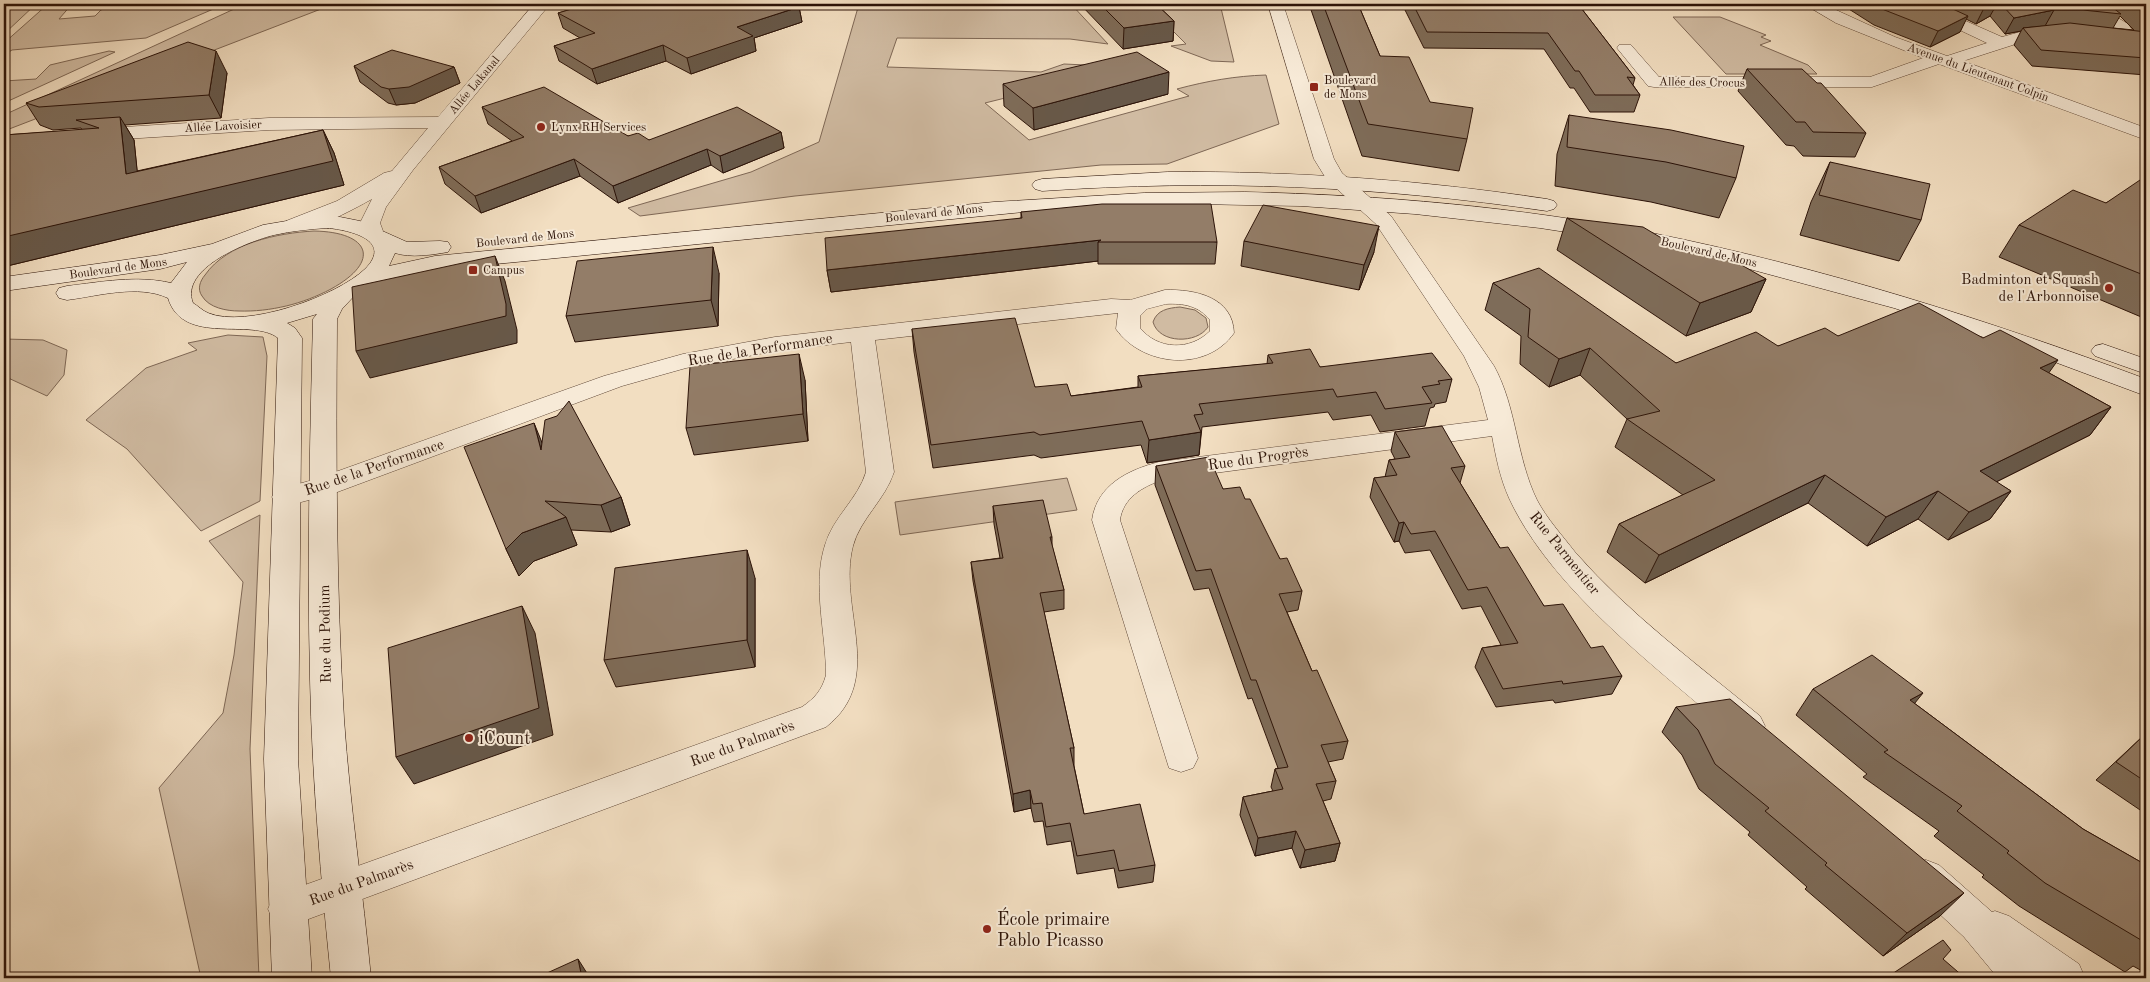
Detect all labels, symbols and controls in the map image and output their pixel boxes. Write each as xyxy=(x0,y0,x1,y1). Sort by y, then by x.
street label: Avenue du Lieutenant Colpin xyxy=(1905,42,2051,104)
street label: Allée Lakanal xyxy=(447,54,502,117)
place label: Boulevard de Mons xyxy=(1324,75,1377,101)
street label: Allée des Crocus xyxy=(1659,76,1745,90)
marker: Boulevard de Mons xyxy=(1308,81,1320,93)
street label: Allée Lavoisier xyxy=(184,119,262,135)
marker: Lynx RH Services xyxy=(535,121,547,133)
place label: Lynx RH Services xyxy=(551,122,646,134)
street label: Boulevard de Mons xyxy=(884,203,984,225)
street label: Boulevard de Mons xyxy=(475,228,575,250)
street label: Boulevard de Mons xyxy=(1659,236,1758,270)
street label: Boulevard de Mons xyxy=(68,256,168,282)
marker: Campus xyxy=(467,264,479,276)
place label: Campus xyxy=(483,265,524,277)
place label: Badminton et Squash de l'Arbonnoise xyxy=(1961,273,2099,305)
marker: Badminton et Squash de l'Arbonnoise xyxy=(2103,282,2115,294)
street label: Rue de la Performance xyxy=(687,332,834,369)
street label: Rue de la Performance xyxy=(303,437,446,499)
street label: Rue du Progrès xyxy=(1207,445,1309,474)
street label: Rue Parmentier xyxy=(1526,510,1602,598)
street label: Rue du Podium xyxy=(318,584,335,683)
street label: Rue du Palmarès xyxy=(688,719,797,770)
place label: iCount xyxy=(479,730,530,748)
marker: iCount xyxy=(463,732,475,744)
street label: Rue du Palmarès xyxy=(307,858,416,909)
place label: École primaire Pablo Picasso xyxy=(997,907,1110,950)
marker: École primaire Pablo Picasso xyxy=(981,923,993,935)

